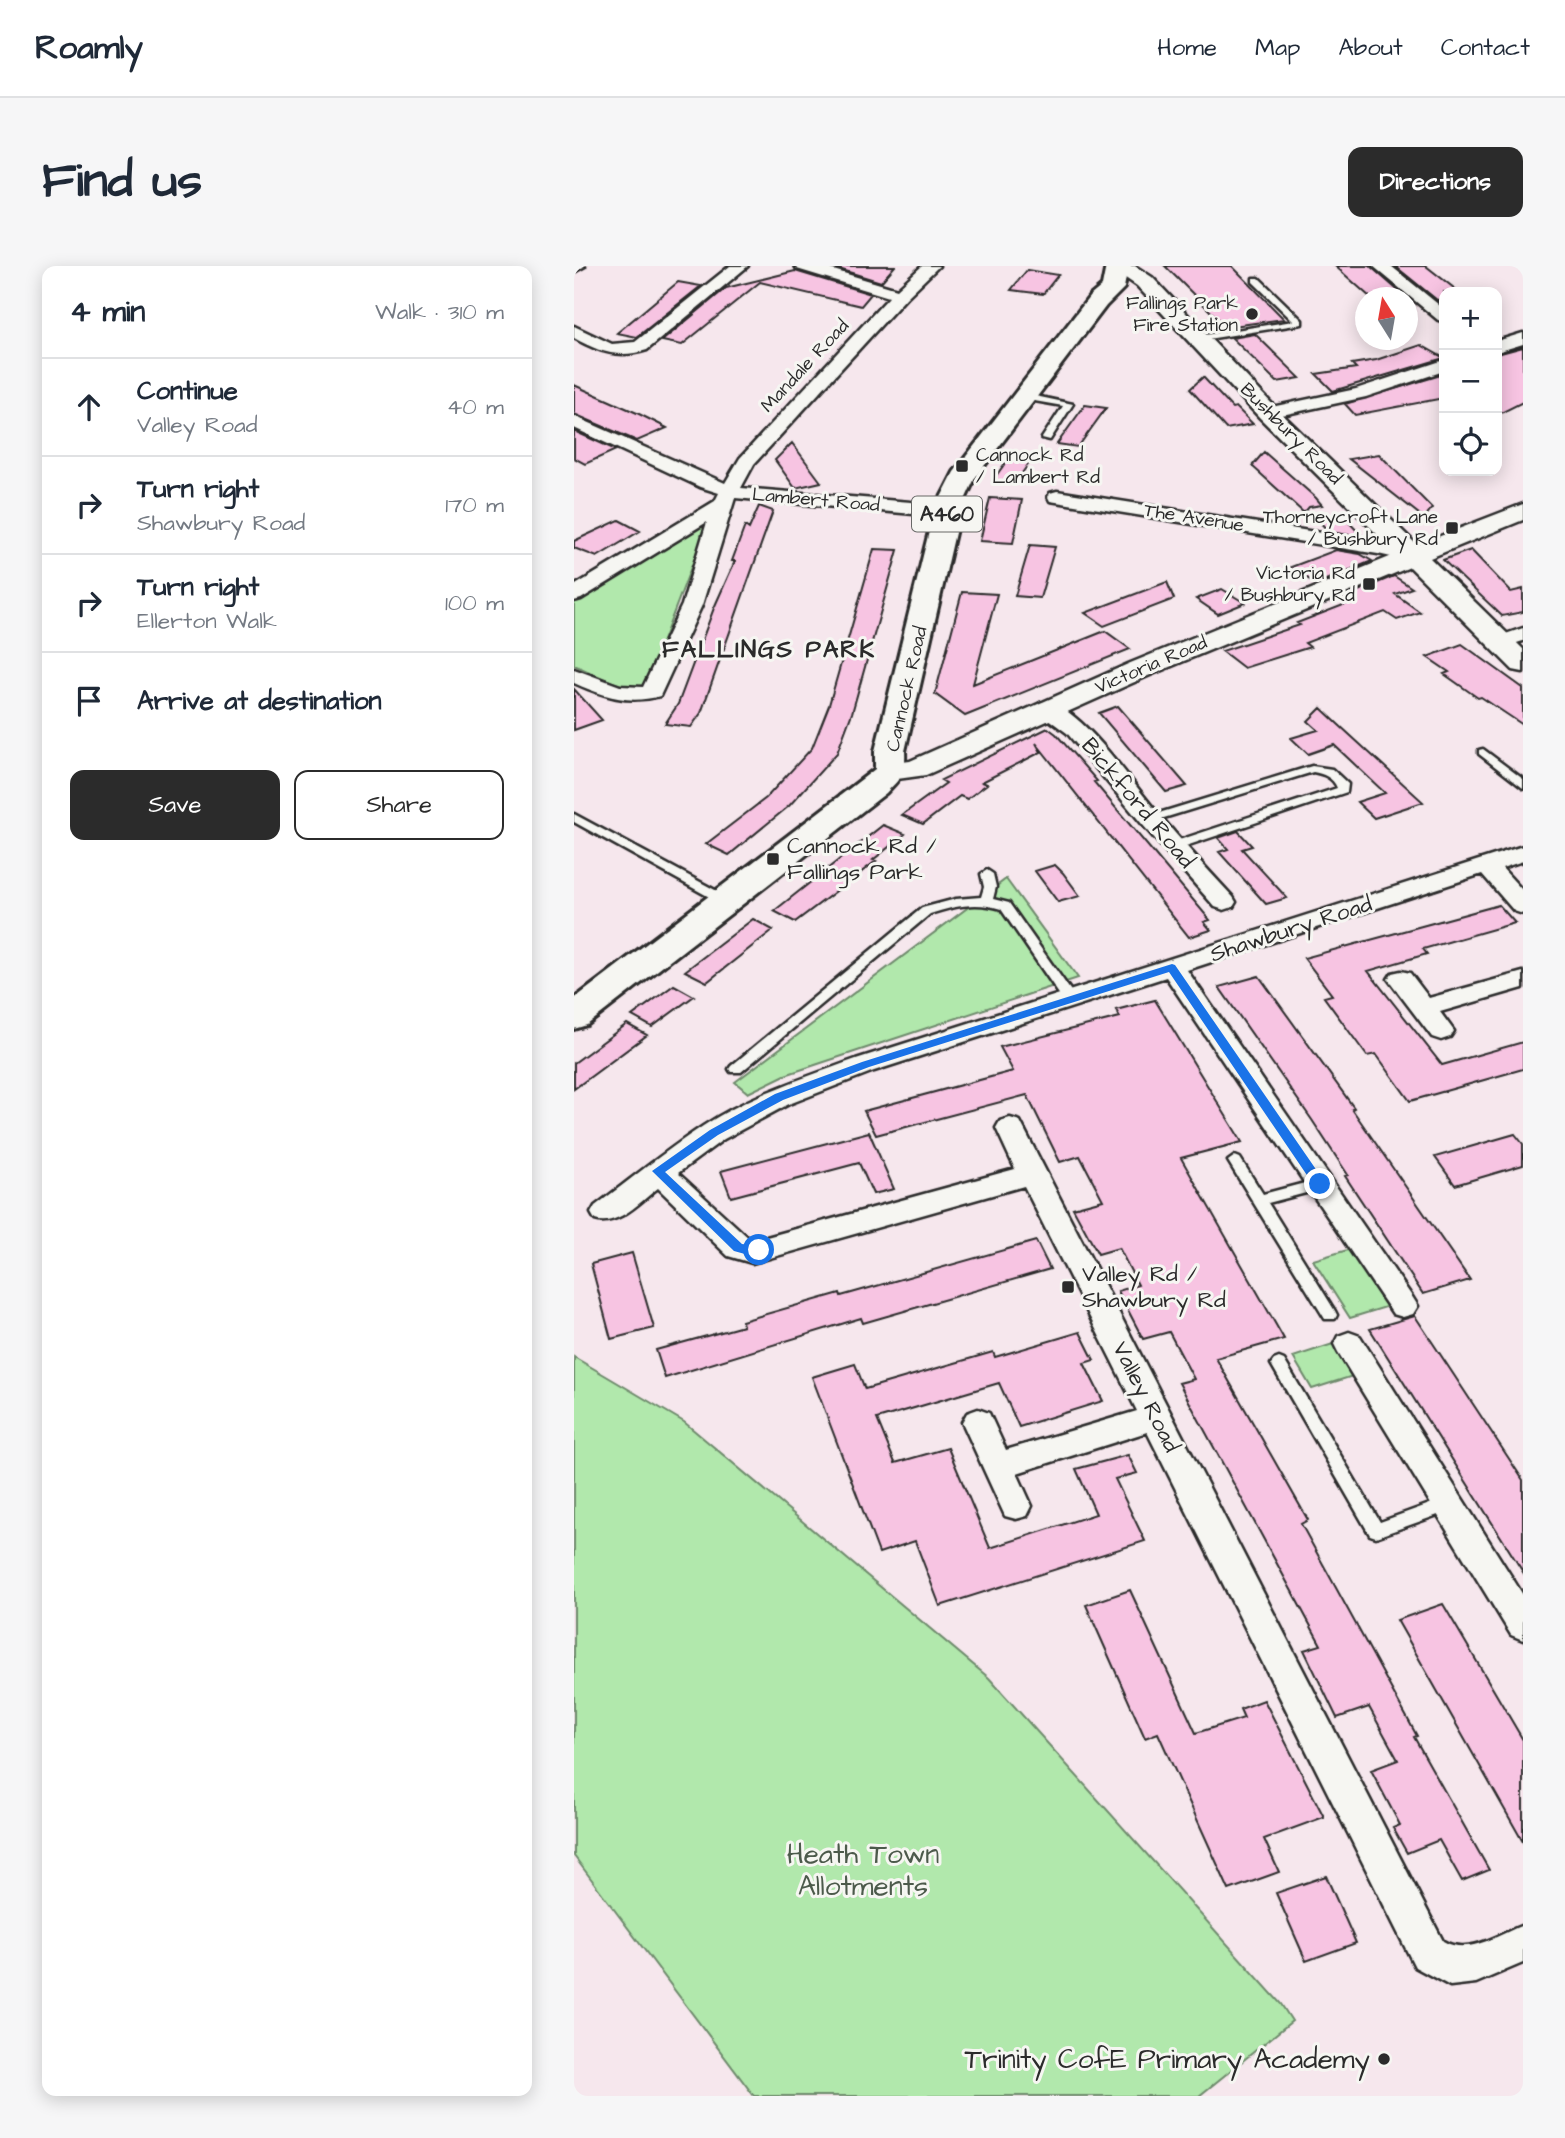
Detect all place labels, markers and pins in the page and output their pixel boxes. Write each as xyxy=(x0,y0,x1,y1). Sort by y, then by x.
place label: Fallings Park Fire Station xyxy=(1126,290,1238,339)
marker: Fallings Park Fire Station xyxy=(1244,306,1260,322)
place label: Cannock Rd / Lambert Rd xyxy=(976,442,1100,491)
marker: Cannock Rd / Lambert Rd xyxy=(954,458,970,474)
place label: Thorneycroft Lane / Bushbury Rd xyxy=(1263,504,1438,554)
marker: Thorneycroft Lane / Bushbury Rd xyxy=(1444,520,1460,536)
place label: Victoria Rd / Bushbury Rd xyxy=(1225,560,1355,610)
marker: Victoria Rd / Bushbury Rd xyxy=(1361,576,1377,592)
place label: Cannock Rd / Fallings Park xyxy=(787,830,937,889)
marker: Cannock Rd / Fallings Park xyxy=(765,851,781,867)
place label: Valley Rd / Shawbury Rd xyxy=(1082,1258,1226,1317)
marker: Valley Rd / Shawbury Rd xyxy=(1060,1279,1076,1295)
place label: Trinity CofE Primary Academy xyxy=(965,2040,1370,2081)
marker: Trinity CofE Primary Academy xyxy=(1376,2051,1392,2067)

